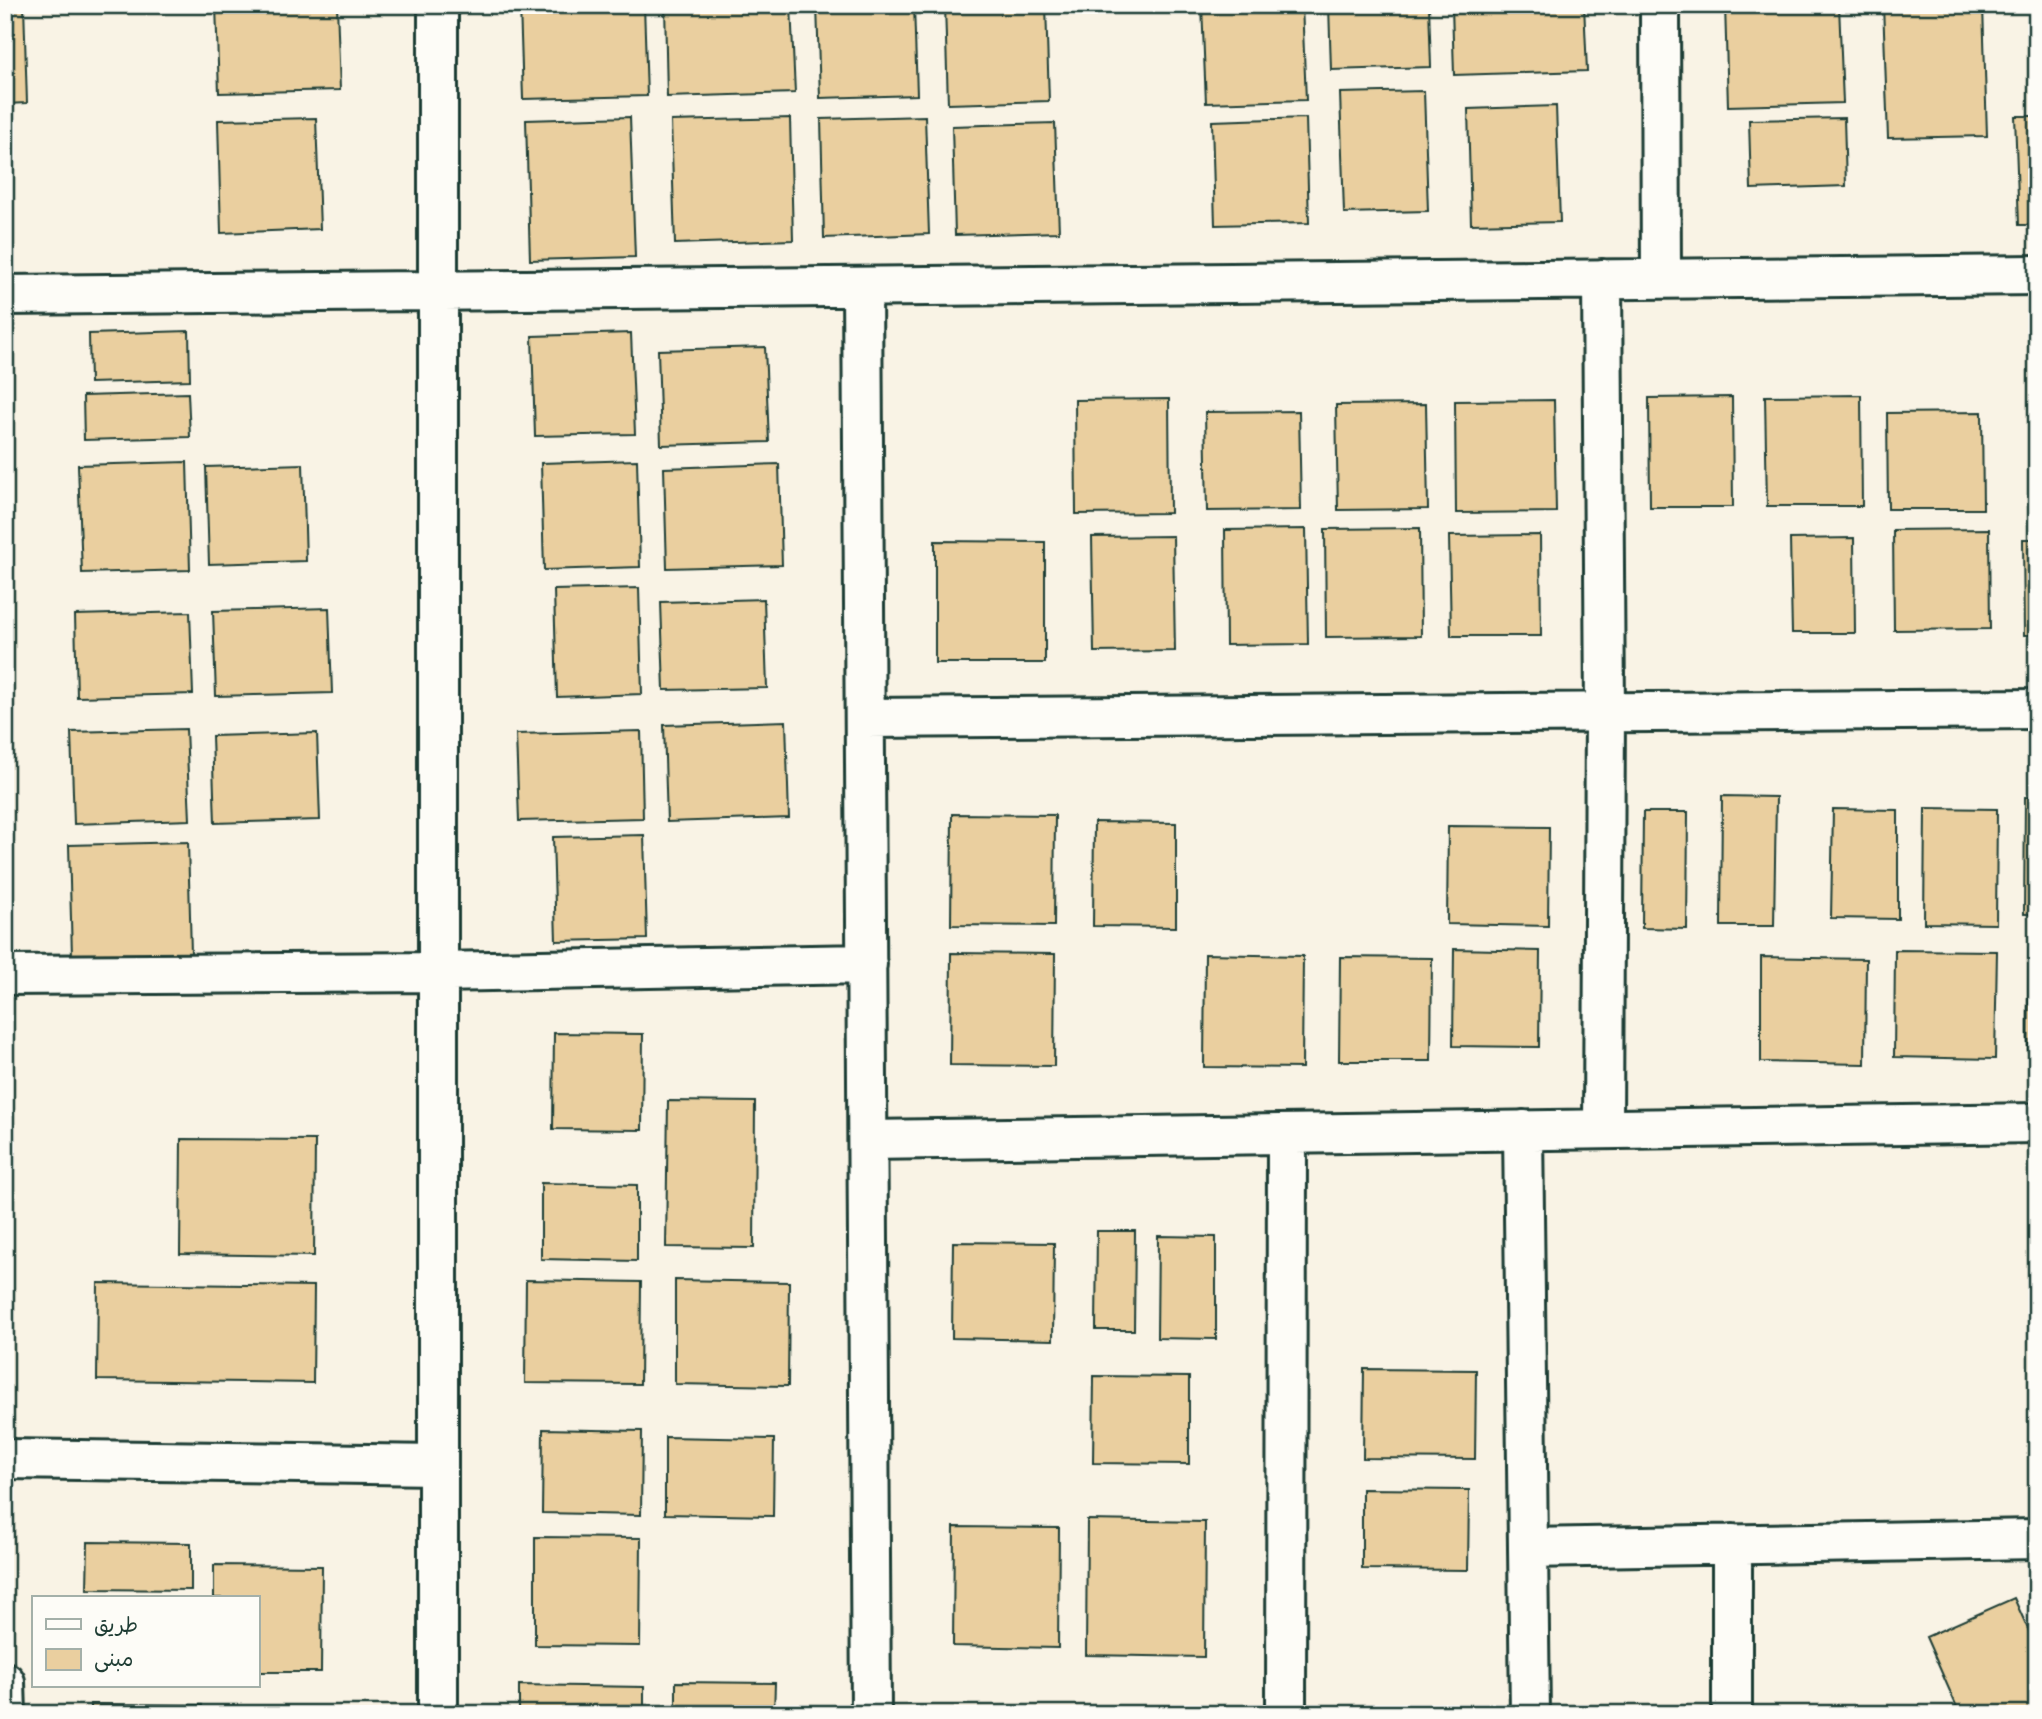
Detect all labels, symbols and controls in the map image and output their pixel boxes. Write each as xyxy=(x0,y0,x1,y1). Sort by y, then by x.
legend xyxy=(32,1596,259,1688)
text: طريق xyxy=(94,1611,138,1640)
text: مبنى xyxy=(94,1645,133,1674)

